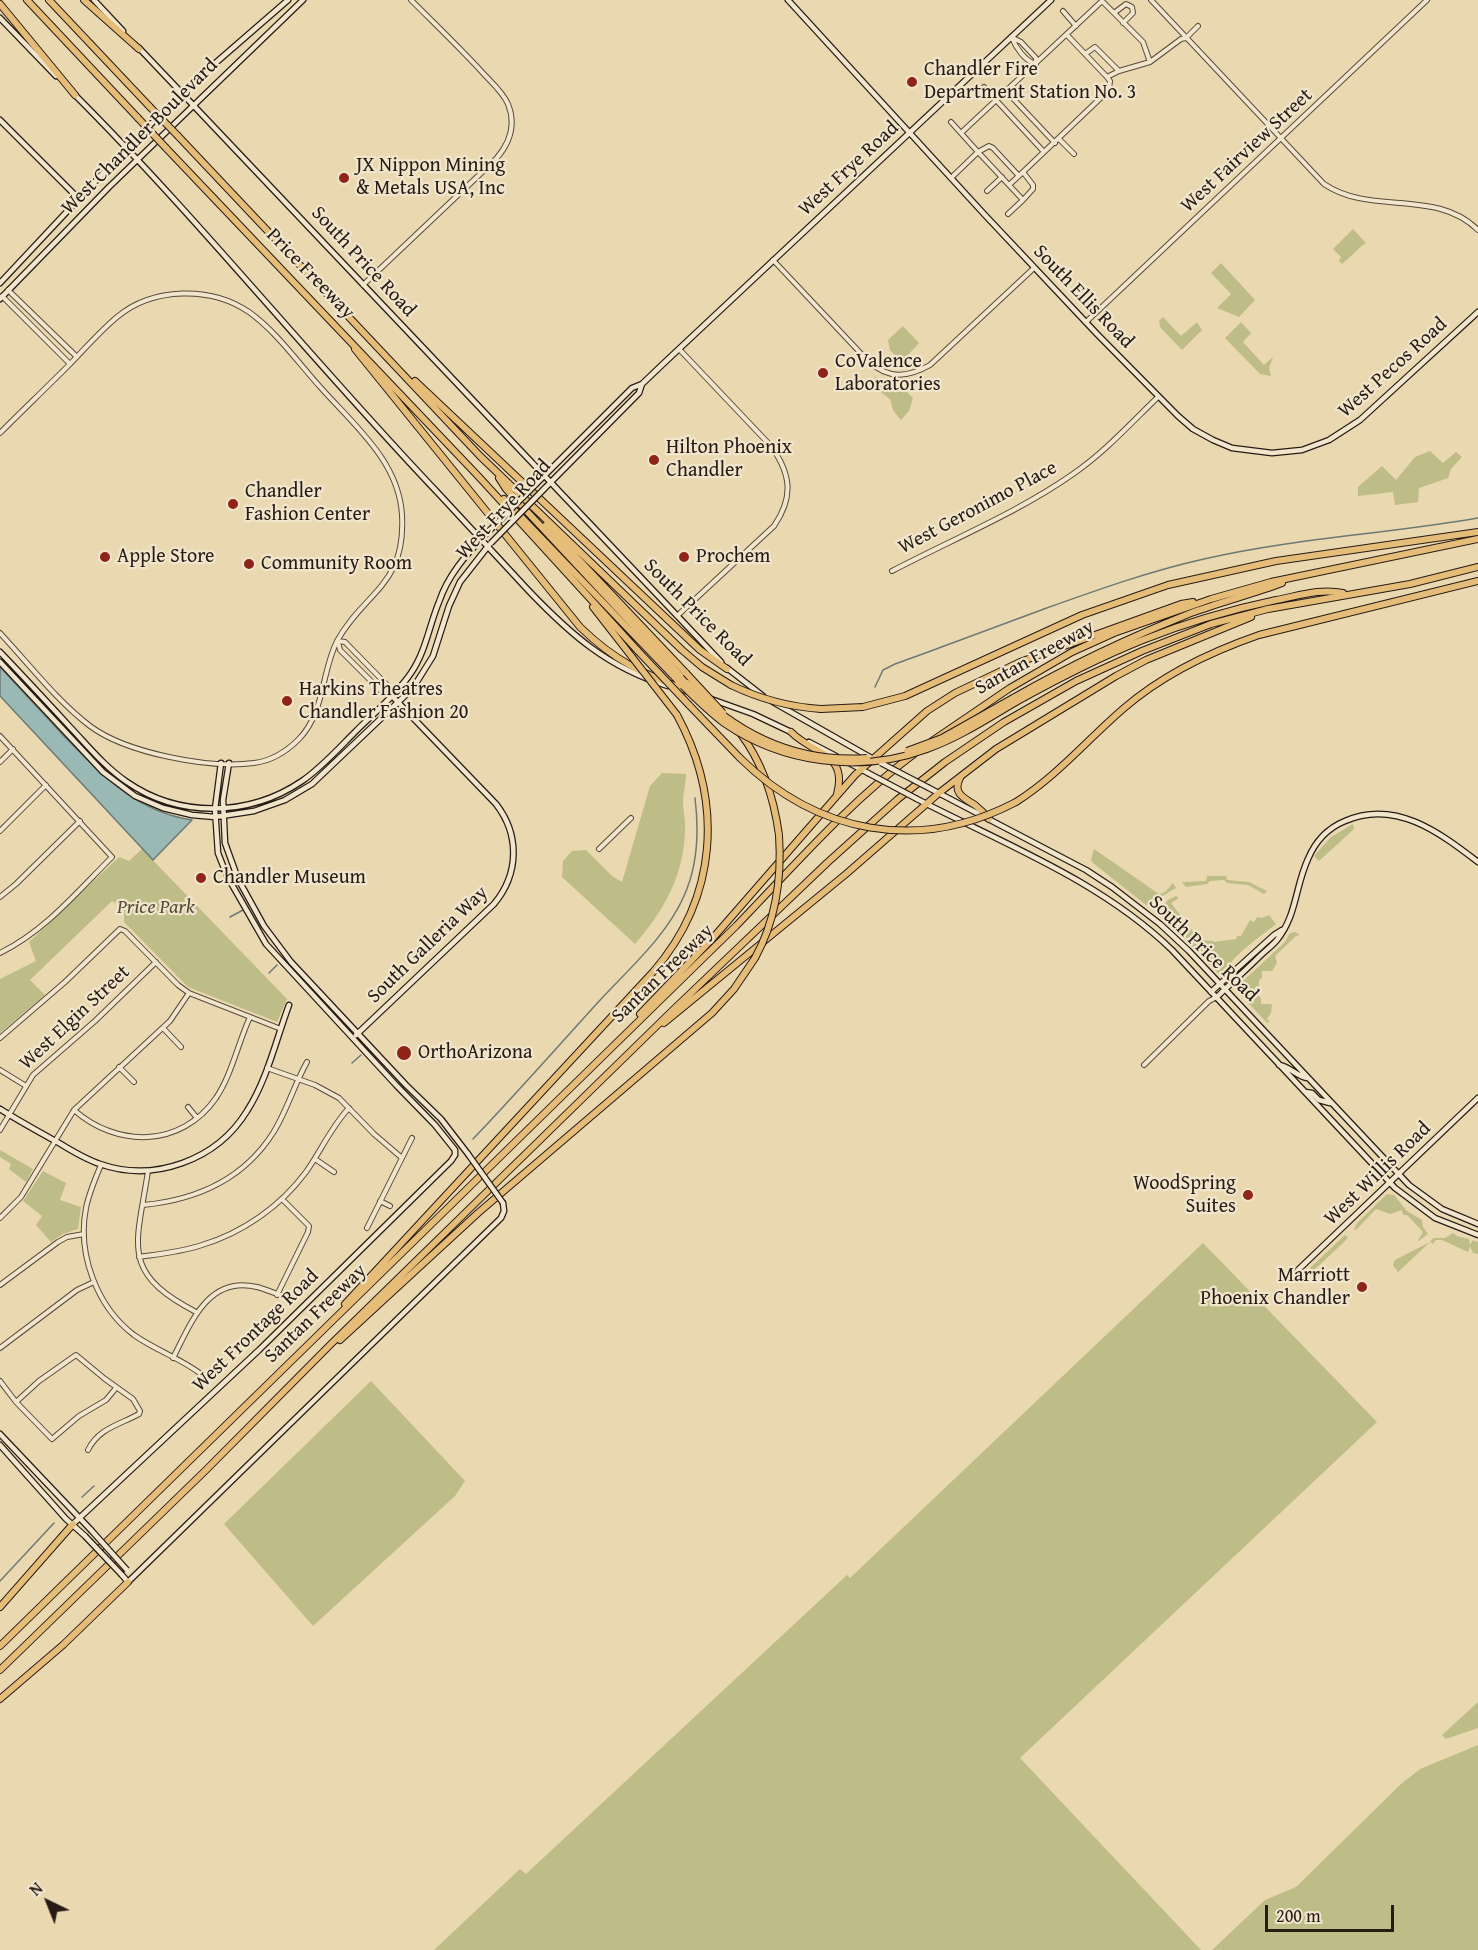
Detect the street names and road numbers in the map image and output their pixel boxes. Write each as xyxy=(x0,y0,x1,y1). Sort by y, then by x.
street label: West Chandler Boulevard xyxy=(57,54,223,220)
street label: West Fairview Street xyxy=(1176,84,1318,218)
street label: West Frye Road xyxy=(794,117,904,221)
street label: South Price Road xyxy=(306,202,420,322)
street label: Price Freeway xyxy=(261,224,359,324)
street label: South Ellis Road xyxy=(1028,240,1138,354)
street label: West Pecos Road xyxy=(1334,313,1452,423)
street label: West Frye Road xyxy=(452,455,556,565)
street label: West Geronimo Place xyxy=(895,456,1061,560)
street label: South Price Road xyxy=(638,554,756,672)
street label: Santan Freeway xyxy=(971,615,1099,701)
street label: South Galleria Way xyxy=(363,881,493,1009)
street label: South Price Road xyxy=(1143,891,1263,1007)
street label: Santan Freeway xyxy=(607,919,719,1029)
street label: West Elgin Street xyxy=(15,961,135,1075)
street label: West Willis Road xyxy=(1320,1117,1436,1231)
street label: Santan Freeway xyxy=(260,1259,372,1369)
street label: West Frontage Road xyxy=(188,1265,324,1397)

